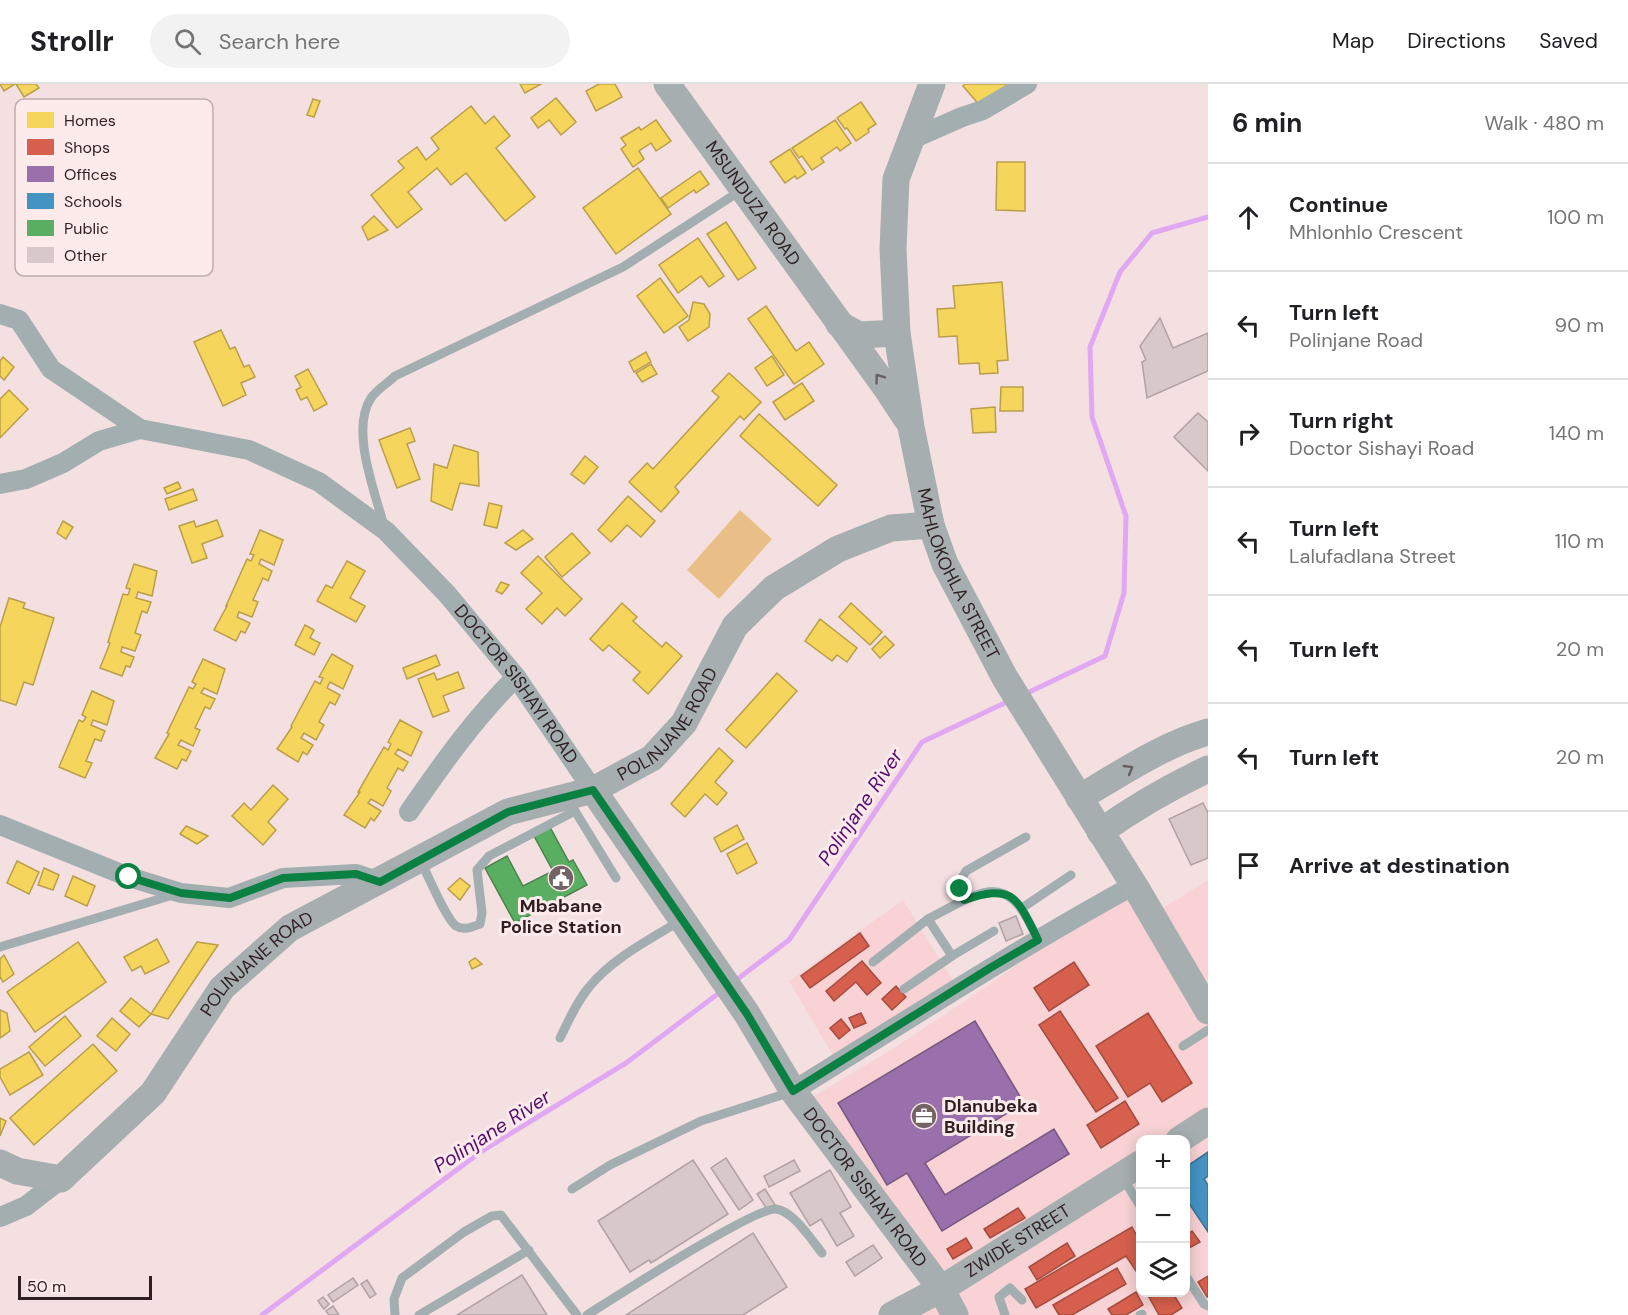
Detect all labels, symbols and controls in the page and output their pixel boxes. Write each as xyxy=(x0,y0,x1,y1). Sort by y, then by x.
search box xyxy=(150,14,570,68)
text: Strollr xyxy=(30,23,114,60)
icon: search xyxy=(171,25,204,58)
text: Search here xyxy=(219,27,340,56)
text: Map xyxy=(1332,27,1374,55)
text: Directions xyxy=(1407,27,1506,55)
text: Saved xyxy=(1539,27,1598,55)
legend xyxy=(15,99,213,276)
text: 6 min xyxy=(1232,106,1302,140)
text: Homes xyxy=(64,110,116,131)
text: Walk · 480 m xyxy=(1484,110,1604,136)
street label: MSUNDUZA ROAD xyxy=(700,136,806,271)
text: Shops xyxy=(64,137,110,158)
text: Offices xyxy=(64,164,117,185)
text: Continue xyxy=(1289,190,1388,219)
text: Schools xyxy=(64,191,122,212)
icon: ahead xyxy=(1232,201,1265,234)
text: 100 m xyxy=(1547,204,1604,230)
text: Public xyxy=(64,218,109,239)
text: Mhlonhlo Crescent xyxy=(1289,219,1463,245)
text: Other xyxy=(64,245,107,266)
text: Turn left xyxy=(1289,298,1379,327)
icon: left xyxy=(1232,309,1265,342)
text: 90 m xyxy=(1555,312,1604,338)
text: Polinjane Road xyxy=(1289,327,1423,353)
one-way arrow xyxy=(875,374,886,385)
text: Turn right xyxy=(1289,406,1394,435)
icon: right xyxy=(1232,417,1265,450)
text: 140 m xyxy=(1549,420,1604,446)
text: Doctor Sishayi Road xyxy=(1289,435,1474,461)
street label: MAHLOKOHLA STREET xyxy=(912,486,1005,664)
text: Turn left xyxy=(1289,514,1379,543)
icon: left xyxy=(1232,525,1265,558)
text: 110 m xyxy=(1555,528,1604,554)
text: Lalufadlana Street xyxy=(1289,543,1456,569)
street label: DOCTOR SISHAYI ROAD xyxy=(449,599,584,768)
icon: left xyxy=(1232,633,1265,666)
text: Turn left xyxy=(1289,635,1379,664)
text: 20 m xyxy=(1556,636,1604,662)
street label: POLINJANE ROAD xyxy=(613,663,723,787)
icon: left xyxy=(1232,741,1265,774)
water label: Polinjane River xyxy=(812,743,909,870)
text: Turn left xyxy=(1289,743,1379,772)
text: 20 m xyxy=(1556,744,1604,770)
one-way arrow xyxy=(1123,764,1134,776)
icon: arrive xyxy=(1232,849,1265,882)
text: Arrive at destination xyxy=(1289,851,1510,880)
route start xyxy=(115,863,141,889)
public building icon: Mbabane Police Station xyxy=(546,863,576,893)
route end xyxy=(946,875,972,901)
place label: Mbabane Police Station xyxy=(500,894,622,939)
street label: POLINJANE ROAD xyxy=(195,906,317,1021)
water label: Polinjane River xyxy=(428,1083,556,1179)
place label: Dlanubeka Building xyxy=(944,1094,1038,1139)
office icon: Dlanubeka Building xyxy=(909,1101,939,1131)
street label: DOCTOR SISHAYI ROAD xyxy=(798,1103,933,1272)
map controls xyxy=(1136,1135,1190,1297)
button: + xyxy=(1136,1135,1190,1189)
button: − xyxy=(1136,1189,1190,1243)
street label: ZWIDE STREET xyxy=(960,1199,1075,1283)
button: layers xyxy=(1136,1243,1190,1297)
scale bar xyxy=(18,1273,152,1300)
text: 50 m xyxy=(27,1276,66,1297)

